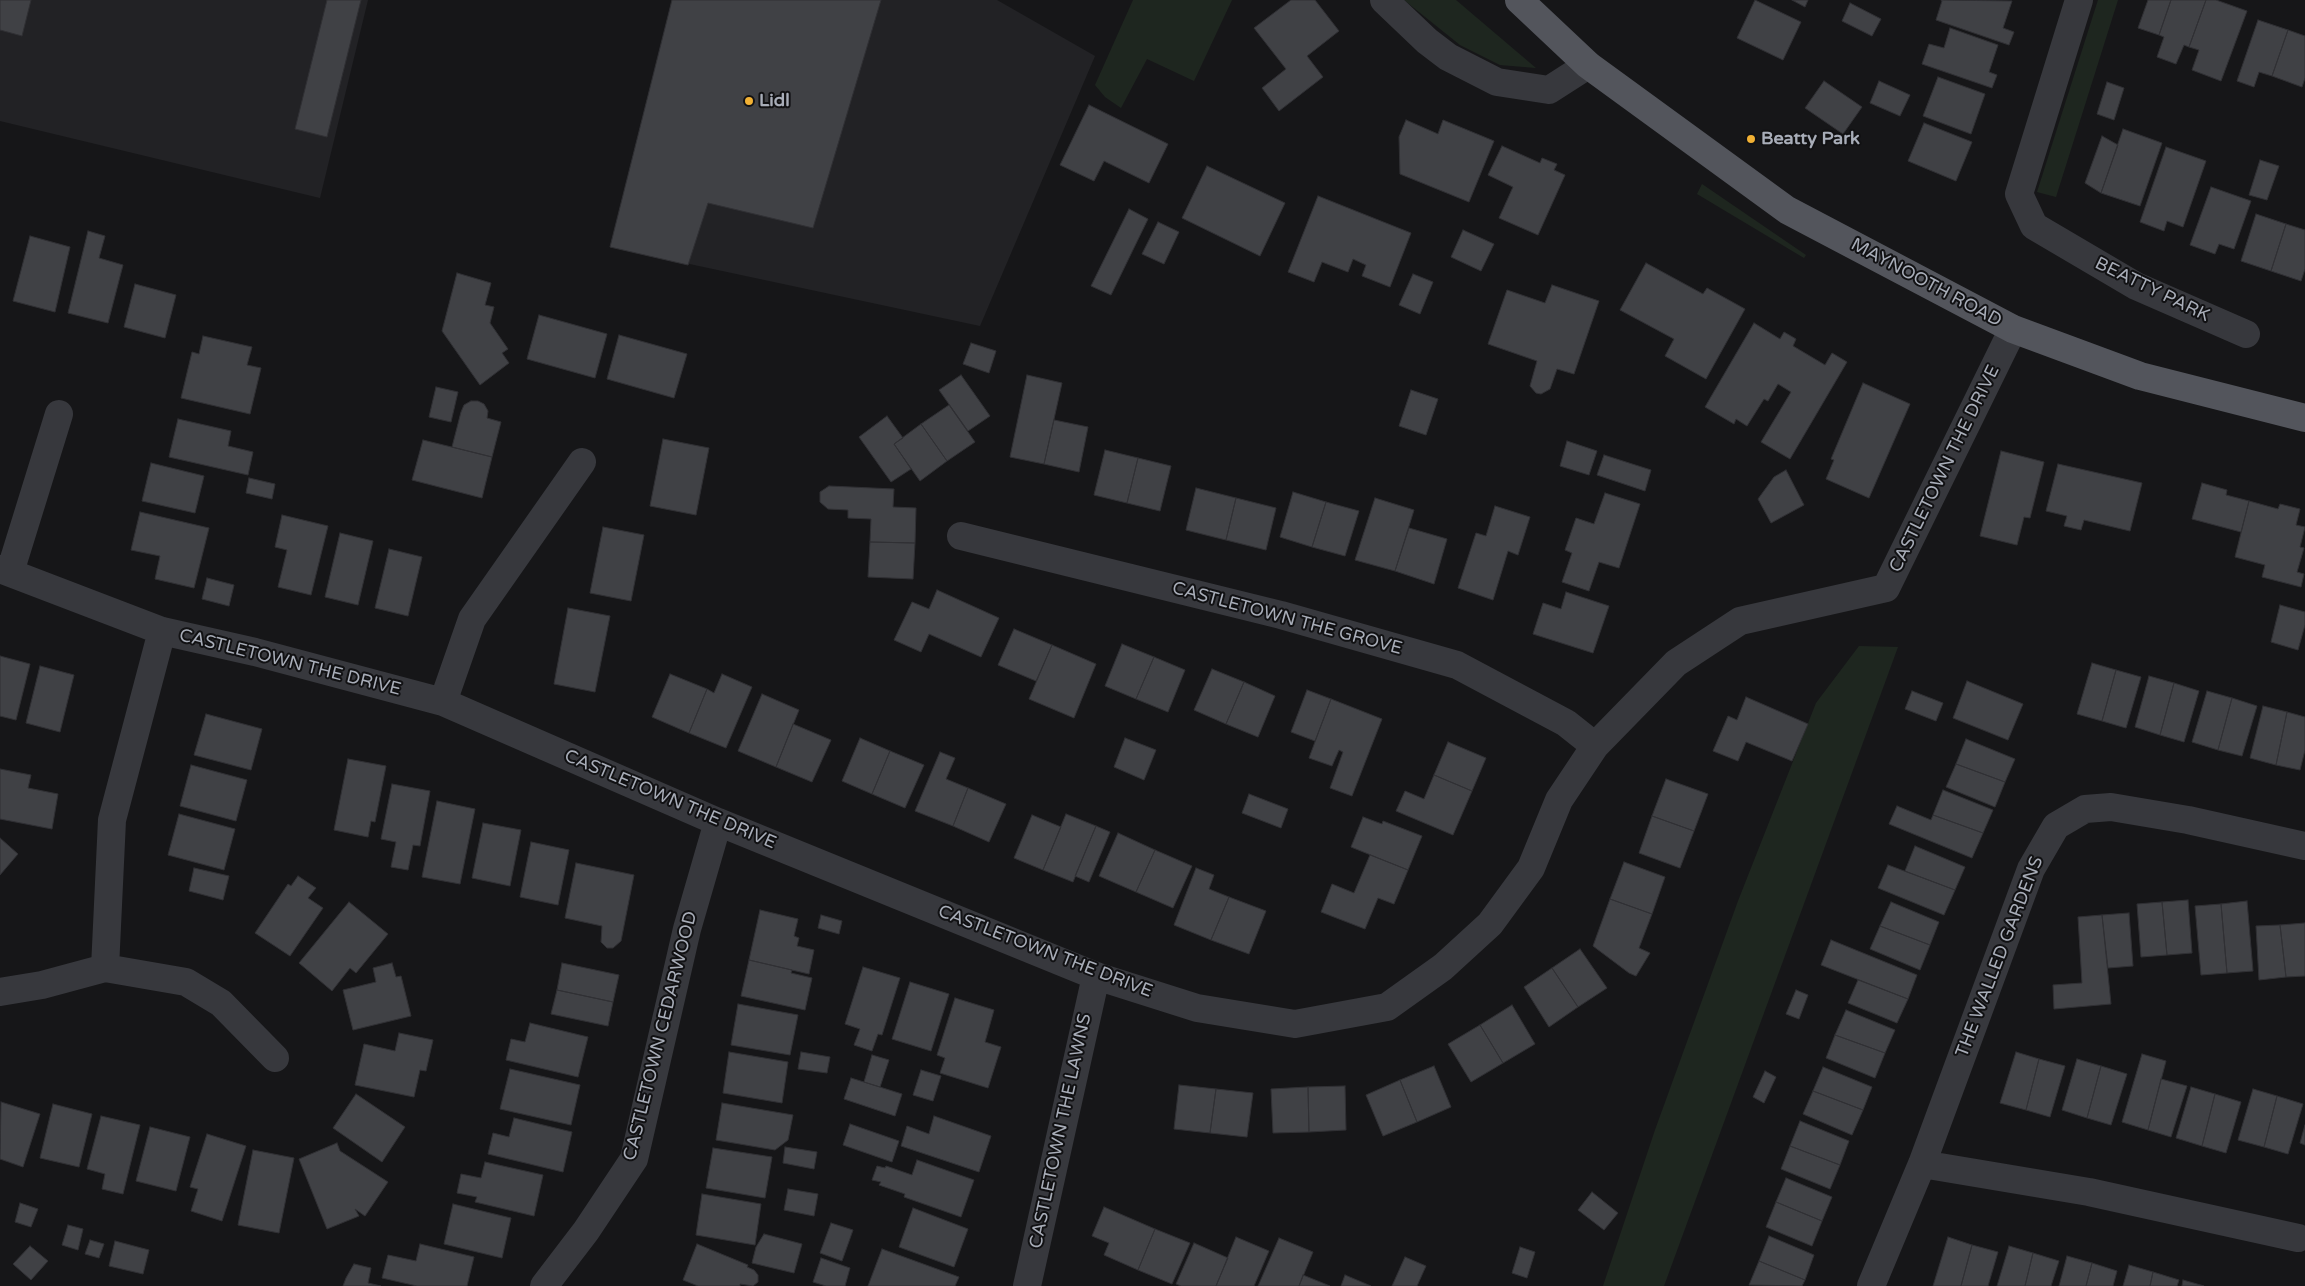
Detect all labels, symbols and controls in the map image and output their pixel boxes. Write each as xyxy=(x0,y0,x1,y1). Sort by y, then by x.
place label: Lidl xyxy=(759,90,790,112)
marker: Lidl xyxy=(743,95,755,107)
place label: Beatty Park xyxy=(1761,128,1860,150)
marker: Beatty Park xyxy=(1745,133,1757,145)
street label: MAYNOOTH ROAD xyxy=(1847,234,2005,332)
street label: BEATTY PARK xyxy=(2091,253,2213,327)
street label: CASTLETOWN THE DRIVE xyxy=(1885,362,2005,576)
street label: CASTLETOWN THE GROVE xyxy=(1170,578,1404,660)
street label: CASTLETOWN THE DRIVE xyxy=(177,625,403,701)
street label: CASTLETOWN THE DRIVE xyxy=(561,746,779,854)
street label: THE WALLED GARDENS xyxy=(1952,854,2048,1060)
street label: CASTLETOWN THE DRIVE xyxy=(935,901,1155,1003)
street label: CASTLETOWN CEDARWOOD xyxy=(620,909,702,1163)
street label: CASTLETOWN THE LAWNS xyxy=(1026,1012,1096,1250)

